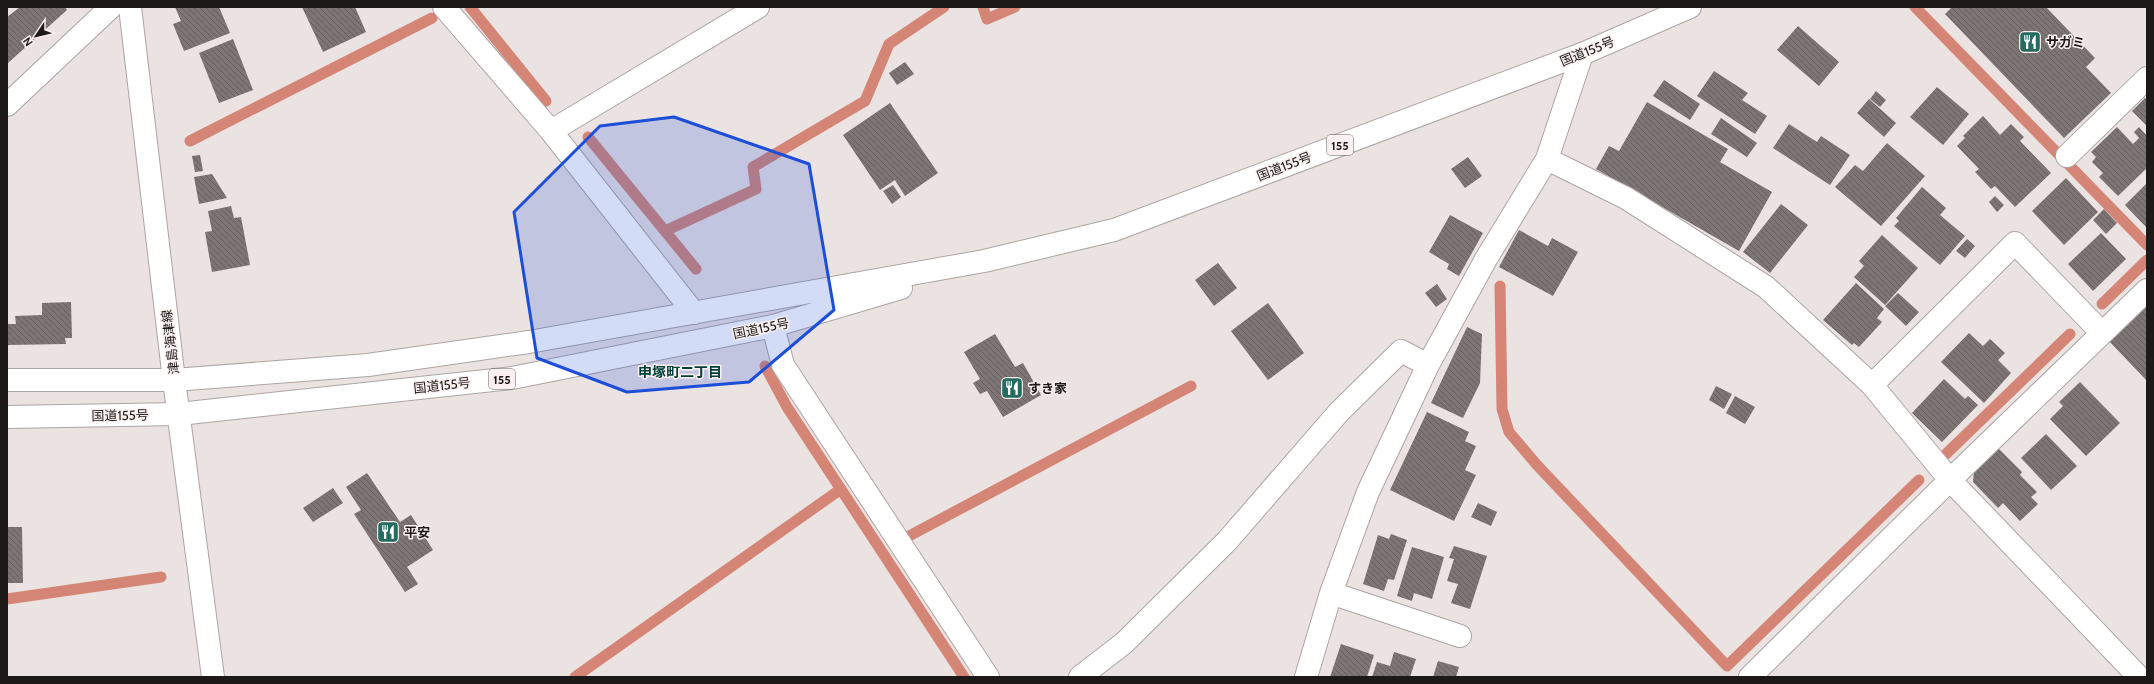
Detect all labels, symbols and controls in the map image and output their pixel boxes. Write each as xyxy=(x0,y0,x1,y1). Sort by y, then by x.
north arrow xyxy=(16,16,56,56)
restaurant icon: サガミ xyxy=(2017,29,2043,55)
street label: 国道155号 xyxy=(1557,33,1617,69)
place label: サガミ xyxy=(2046,34,2085,50)
text: N xyxy=(20,35,36,49)
road number: 155 xyxy=(1327,135,1353,155)
street label: 国道155号 xyxy=(1254,148,1314,184)
street label: 津島海津線 xyxy=(158,309,182,375)
street label: 国道155号 xyxy=(731,314,791,342)
district label: 申塚町二丁目 xyxy=(638,363,722,381)
road number: 155 xyxy=(489,369,515,389)
street label: 国道155号 xyxy=(413,374,471,396)
restaurant icon: すき家 xyxy=(999,375,1025,401)
place label: すき家 xyxy=(1028,380,1067,396)
street label: 国道155号 xyxy=(91,407,149,423)
restaurant icon: 平安 xyxy=(375,519,401,545)
place label: 平安 xyxy=(404,524,430,540)

